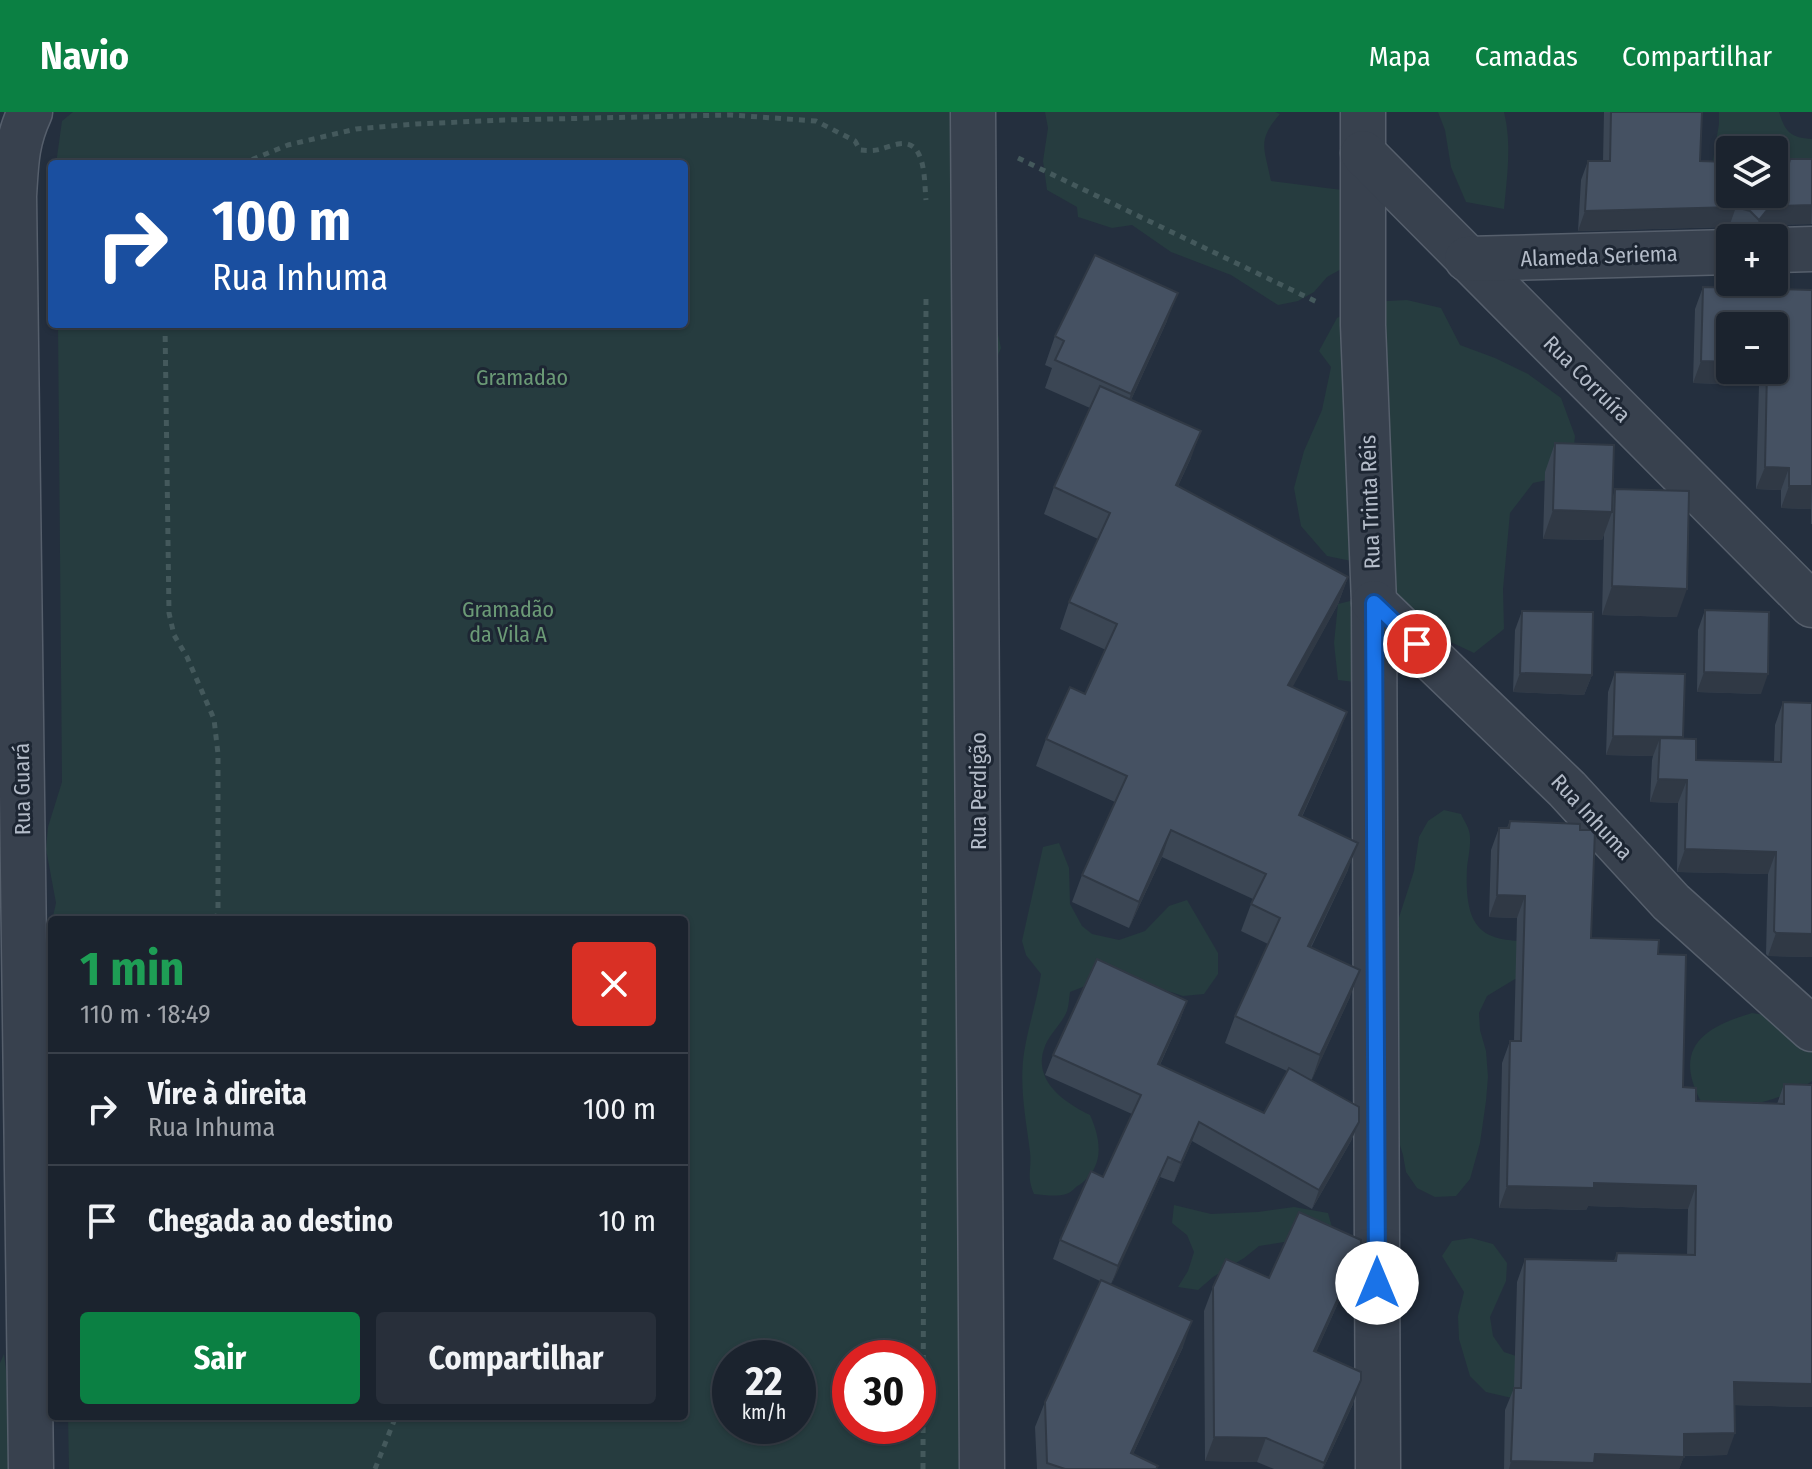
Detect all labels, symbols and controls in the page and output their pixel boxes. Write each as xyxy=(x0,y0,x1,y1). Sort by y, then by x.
text: Navio xyxy=(40,33,129,79)
text: Mapa xyxy=(1369,40,1431,73)
text: Camadas xyxy=(1475,40,1578,73)
text: Compartilhar xyxy=(1622,40,1772,73)
map controls xyxy=(1716,136,1788,384)
button: layers xyxy=(1716,136,1788,208)
text: 100 m xyxy=(212,188,351,255)
icon: right xyxy=(80,192,184,296)
button: + xyxy=(1716,224,1788,296)
street label: Alameda Seriema xyxy=(1520,240,1678,272)
text: Rua Inhuma xyxy=(212,256,388,300)
button: − xyxy=(1716,312,1788,384)
street label: Rua Corruíra xyxy=(1538,330,1636,428)
park label: Gramadao xyxy=(476,364,568,391)
street label: Rua Trinta Réis xyxy=(1354,434,1386,570)
park label: Gramadão da Vila A xyxy=(462,596,554,648)
pin xyxy=(1383,610,1451,678)
icon: arrive xyxy=(1395,622,1439,666)
street label: Rua Perdigão xyxy=(965,732,992,850)
street label: Rua Guará xyxy=(8,743,36,835)
street label: Rua Inhuma xyxy=(1545,768,1639,866)
text: 1 min xyxy=(80,940,185,998)
button: close xyxy=(572,942,656,1026)
text: 110 m · 18:49 xyxy=(80,999,211,1030)
text: Vire à direita xyxy=(148,1076,307,1112)
icon: right xyxy=(80,1087,124,1131)
text: 100 m xyxy=(583,1091,656,1127)
text: Rua Inhuma xyxy=(148,1112,275,1143)
icon: arrive xyxy=(80,1199,124,1243)
text: Chegada ao destino xyxy=(148,1203,393,1239)
text: 10 m xyxy=(599,1203,656,1239)
position arrow xyxy=(1335,1241,1419,1325)
button: Sair xyxy=(80,1312,360,1404)
button: Compartilhar xyxy=(376,1312,656,1404)
speed limit sign: 30 xyxy=(832,1340,936,1444)
text: 22 xyxy=(745,1358,783,1406)
text: km/h xyxy=(742,1400,786,1424)

